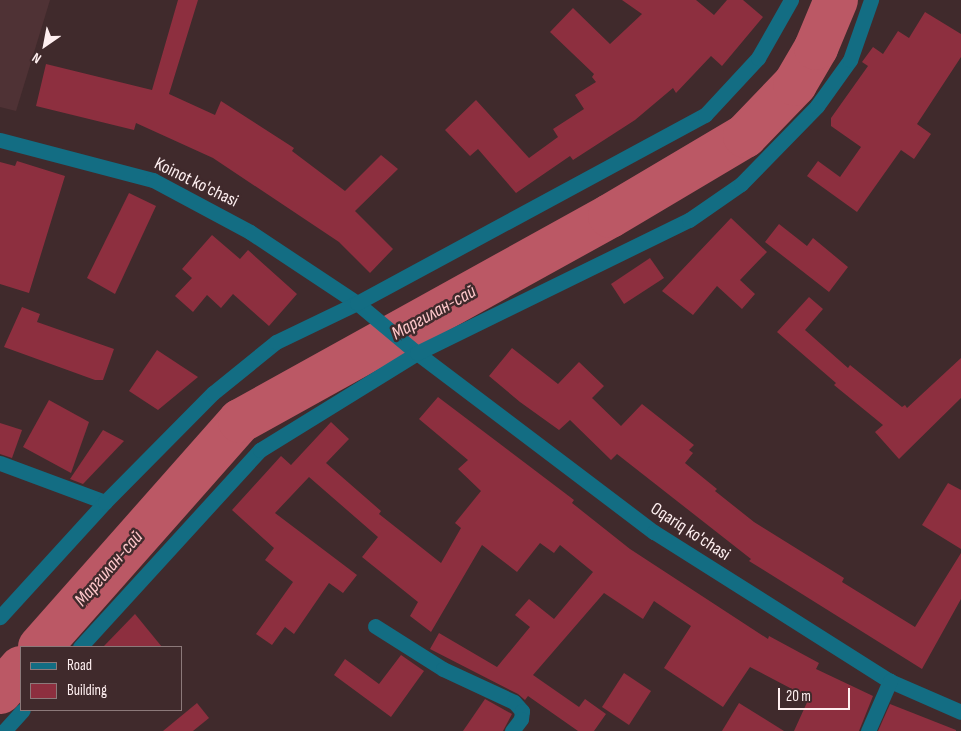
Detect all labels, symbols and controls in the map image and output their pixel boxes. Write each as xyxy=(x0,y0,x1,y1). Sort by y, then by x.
north arrow xyxy=(20,20,70,70)
text: N xyxy=(29,49,44,67)
street label: Koinot ko'chasi xyxy=(151,153,241,213)
water label: Маргилан-сай xyxy=(388,281,480,345)
street label: Oqariq ko'chasi xyxy=(646,498,734,566)
water label: Маргилан-сай xyxy=(70,526,148,612)
legend xyxy=(20,646,182,711)
text: Road xyxy=(67,656,92,675)
scale bar xyxy=(781,678,854,710)
text: Building xyxy=(67,681,107,700)
text: 20 m xyxy=(786,687,811,706)

